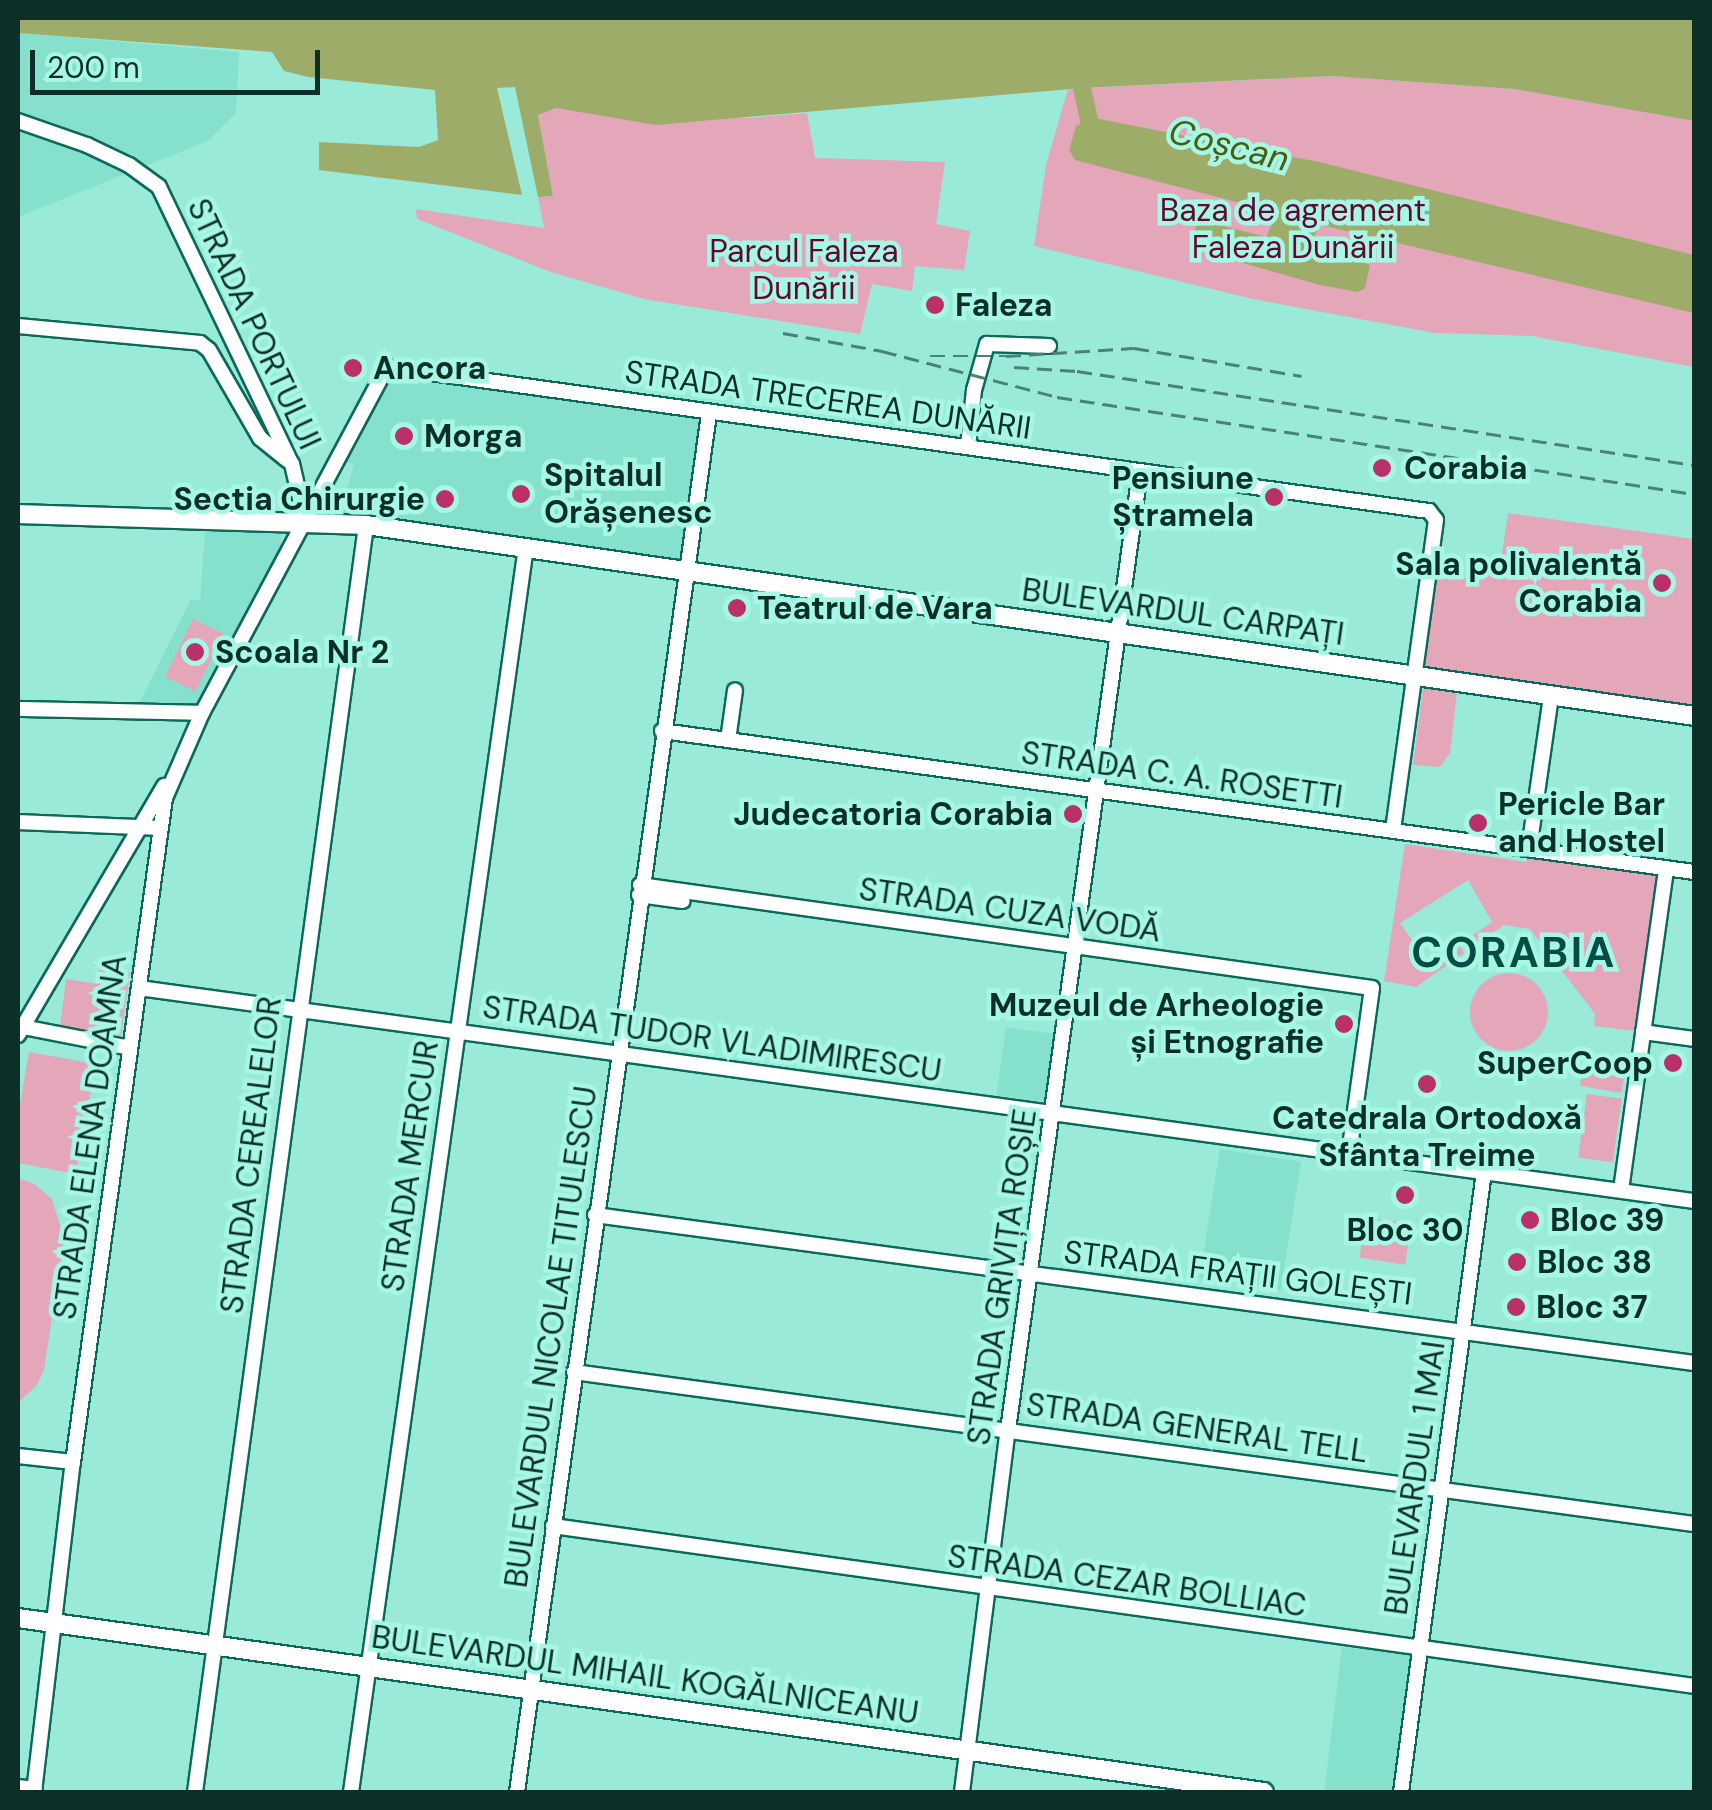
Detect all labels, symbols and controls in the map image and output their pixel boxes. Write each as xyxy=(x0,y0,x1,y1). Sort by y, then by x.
scale bar xyxy=(35,30,325,92)
text: 200 m xyxy=(47,48,140,87)
water label: Coșcan xyxy=(1165,110,1293,180)
park label: Baza de agrement Faleza Dunării xyxy=(1160,192,1426,267)
street label: STRADA PORTULUI xyxy=(179,193,329,455)
park label: Parcul Faleza Dunării xyxy=(709,233,899,308)
place label: Faleza xyxy=(955,286,1052,324)
marker: Faleza xyxy=(924,294,946,316)
place label: Ancora xyxy=(373,349,486,387)
street label: STRADA TRECEREA DUNĂRII xyxy=(623,352,1033,448)
marker: Ancora xyxy=(342,357,364,379)
place label: Morga xyxy=(424,417,522,455)
marker: Morga xyxy=(393,425,415,447)
place label: Corabia xyxy=(1404,449,1527,487)
marker: Corabia xyxy=(1369,455,1395,481)
place label: Spitalul Orășenesc xyxy=(544,457,713,532)
place label: Pensiune Ștramela xyxy=(1112,460,1254,535)
place label: Sectia Chirurgie xyxy=(174,480,425,518)
marker: Spitalul Orășenesc xyxy=(508,481,534,507)
marker: Pensiune Ștramela xyxy=(1263,486,1285,508)
marker: Sectia Chirurgie xyxy=(434,488,456,510)
place label: Sala polivalentă Corabia xyxy=(1395,546,1642,621)
street label: BULEVARDUL CARPAȚI xyxy=(1020,570,1346,654)
marker: Sala polivalentă Corabia xyxy=(1651,572,1673,594)
place label: Teatrul de Vara xyxy=(757,589,993,627)
marker: Teatrul de Vara xyxy=(726,597,748,619)
place label: Scoala Nr 2 xyxy=(215,633,389,671)
marker: Scoala Nr 2 xyxy=(184,641,206,663)
street label: STRADA C. A. ROSETTI xyxy=(1019,733,1345,817)
place label: Pericle Bar and Hostel xyxy=(1498,786,1665,861)
place label: Judecatoria Corabia xyxy=(733,795,1053,833)
marker: Judecatoria Corabia xyxy=(1062,803,1084,825)
marker: Pericle Bar and Hostel xyxy=(1467,812,1489,834)
street label: STRADA CUZA VODĂ xyxy=(857,870,1163,950)
district label: CORABIA xyxy=(1411,928,1617,978)
street label: STRADA ELENA DOAMNA xyxy=(45,952,135,1322)
place label: Muzeul de Arheologie și Etnografie xyxy=(989,987,1324,1062)
street label: STRADA TUDOR VLADIMIRESCU xyxy=(480,988,944,1090)
street label: STRADA CEREALELOR xyxy=(212,994,290,1316)
marker: Muzeul de Arheologie și Etnografie xyxy=(1333,1013,1355,1035)
street label: STRADA MERCUR xyxy=(373,1038,447,1294)
place label: SuperCoop xyxy=(1477,1044,1653,1082)
marker: SuperCoop xyxy=(1662,1052,1684,1074)
marker: Catedrala Ortodoxă Sfânta Treime xyxy=(1416,1073,1438,1095)
street label: BULEVARDUL NICOLAE TITULESCU xyxy=(497,1084,605,1590)
place label: Catedrala Ortodoxă Sfânta Treime xyxy=(1272,1100,1582,1175)
street label: STRADA GRIVIȚA ROȘIE xyxy=(959,1106,1045,1448)
marker: Bloc 30 xyxy=(1394,1184,1416,1206)
place label: Bloc 39 xyxy=(1550,1201,1664,1239)
marker: Bloc 39 xyxy=(1519,1209,1541,1231)
place label: Bloc 30 xyxy=(1346,1211,1464,1249)
street label: STRADA FRAȚII GOLEȘTI xyxy=(1062,1233,1414,1313)
place label: Bloc 38 xyxy=(1537,1243,1652,1281)
marker: Bloc 38 xyxy=(1506,1251,1528,1273)
place label: Bloc 37 xyxy=(1536,1288,1648,1326)
marker: Bloc 37 xyxy=(1505,1296,1527,1318)
street label: BULEVARDUL 1 MAI xyxy=(1377,1339,1453,1617)
street label: STRADA GENERAL TELL xyxy=(1024,1385,1370,1471)
street label: STRADA CEZAR BOLLIAC xyxy=(945,1537,1309,1625)
street label: BULEVARDUL MIHAIL KOGĂLNICEANU xyxy=(369,1618,921,1732)

